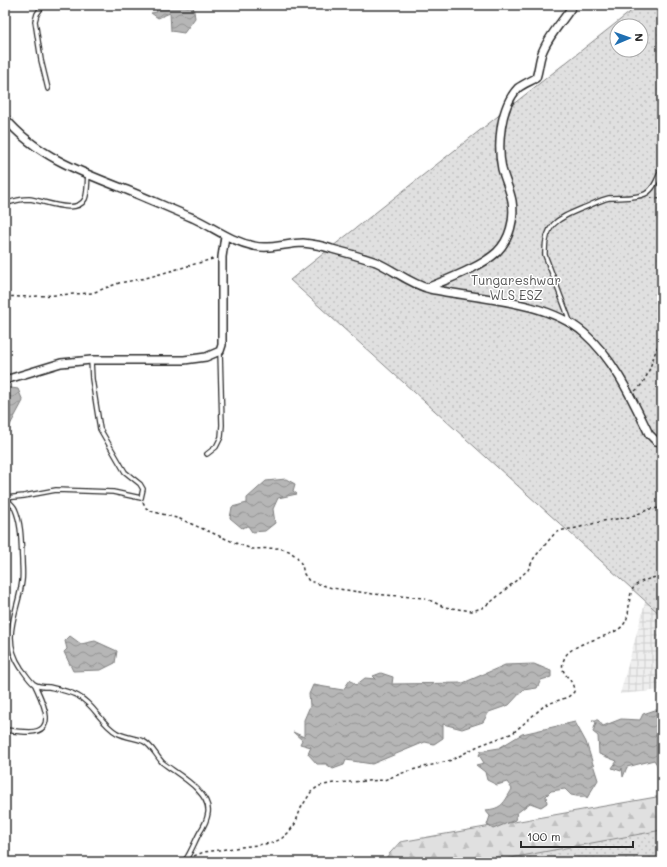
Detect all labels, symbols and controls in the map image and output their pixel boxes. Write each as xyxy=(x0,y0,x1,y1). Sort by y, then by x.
north arrow xyxy=(609,18,649,58)
text: N xyxy=(632,33,647,42)
park label: Tungareshwar WLS ESZ xyxy=(471,271,561,303)
scale bar xyxy=(521,823,633,849)
text: 100 m xyxy=(527,828,561,844)

